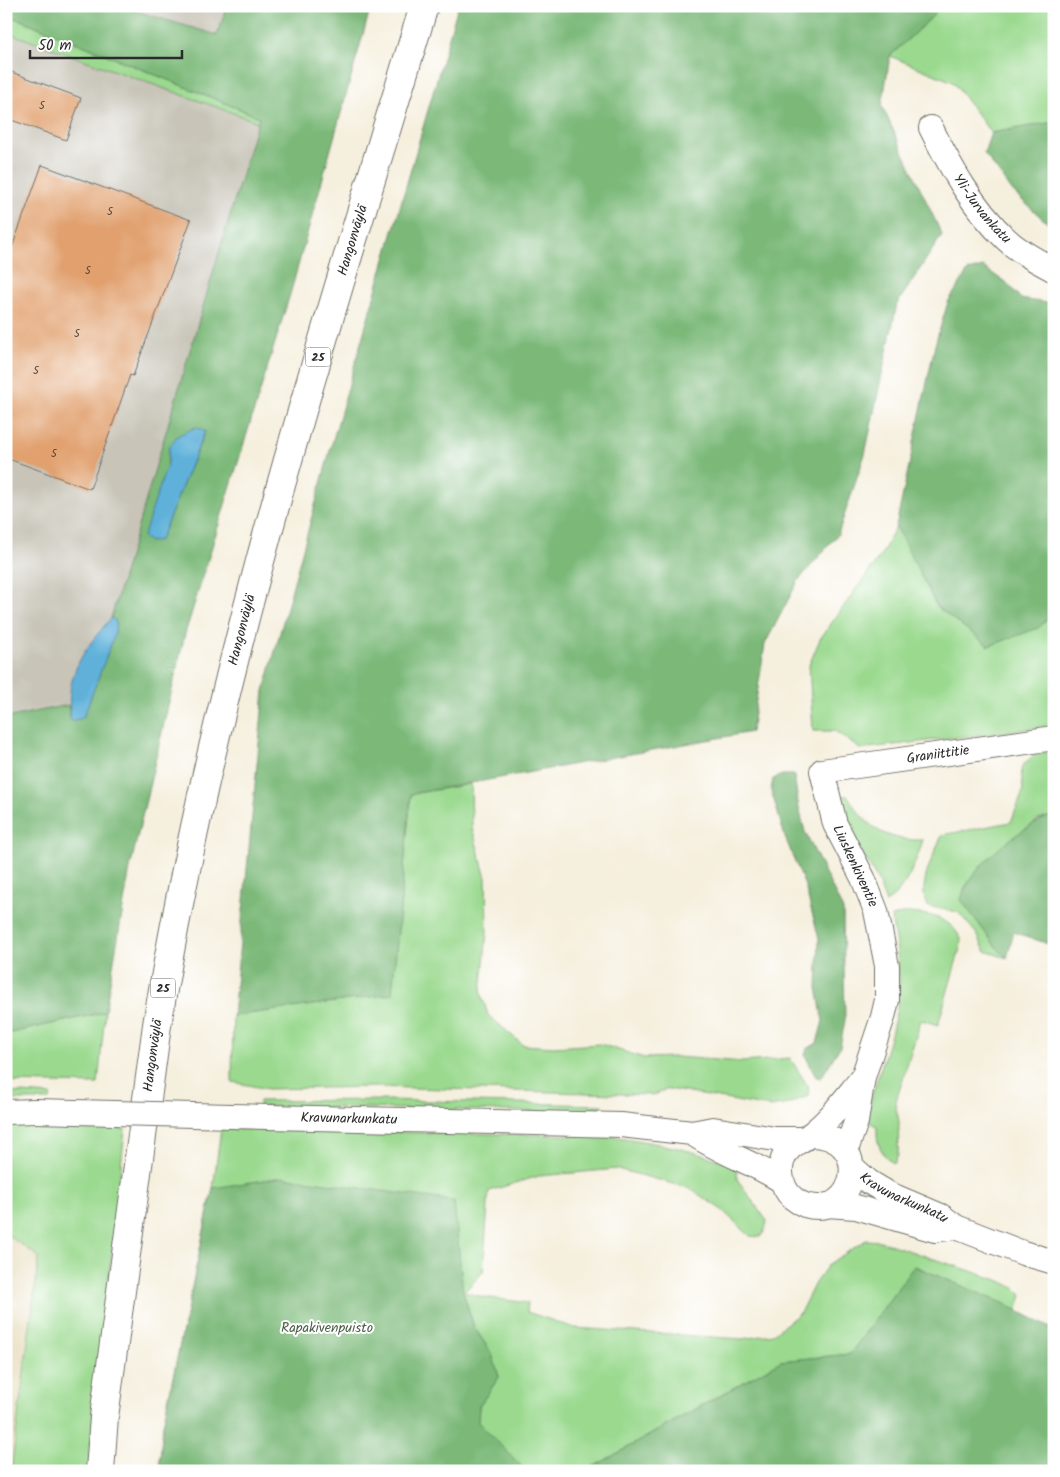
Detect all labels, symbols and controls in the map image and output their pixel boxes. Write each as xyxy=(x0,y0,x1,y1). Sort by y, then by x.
scale bar xyxy=(30,28,182,60)
text: 50 m xyxy=(38,34,72,58)
house number: 5 xyxy=(39,97,46,115)
street label: Yli-Jurvankatu xyxy=(947,170,1016,250)
street label: Hangonväylä xyxy=(332,201,374,278)
house number: 5 xyxy=(107,203,114,221)
house number: 5 xyxy=(85,262,92,280)
house number: 5 xyxy=(74,325,81,343)
road number: 25 xyxy=(306,348,330,367)
house number: 5 xyxy=(33,362,40,380)
house number: 5 xyxy=(51,445,58,463)
street label: Hangonväylä xyxy=(222,590,262,668)
street label: Graniittitie xyxy=(905,739,971,770)
street label: Liuskenkiventie xyxy=(826,821,884,911)
road number: 25 xyxy=(150,978,176,998)
street label: Hangonväylä xyxy=(137,1016,169,1093)
street label: Kravunarkunkatu xyxy=(300,1107,398,1131)
street label: Kravunarkunkatu xyxy=(854,1167,953,1229)
park label: Rapakivenpuisto xyxy=(281,1317,373,1339)

